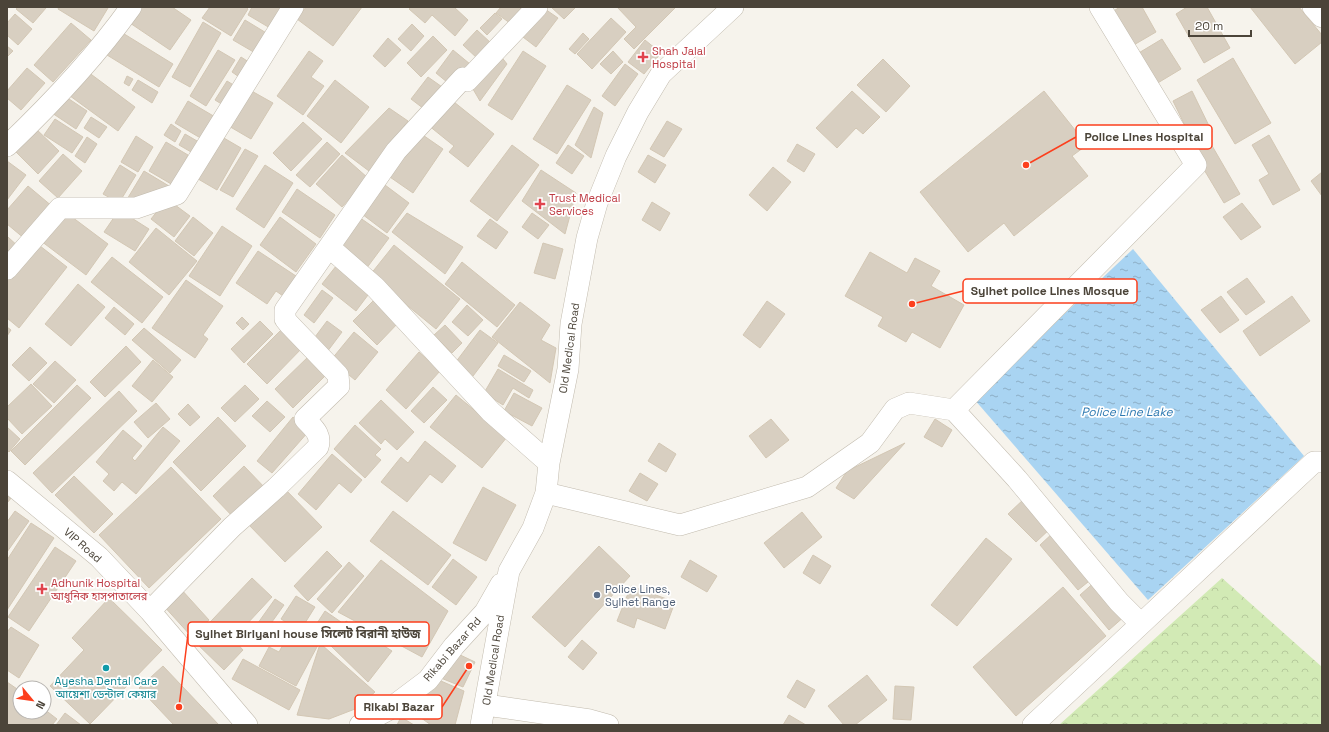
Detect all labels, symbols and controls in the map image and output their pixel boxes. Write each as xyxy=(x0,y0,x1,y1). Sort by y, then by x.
scale bar xyxy=(1189,12,1251,38)
text: 20 m xyxy=(1195,18,1223,34)
place label: Shah Jalal Hospital xyxy=(652,44,706,71)
marker: Shah Jalal Hospital xyxy=(637,51,649,63)
callout: Police Lines Hospital xyxy=(1076,125,1212,149)
text: Police Lines Hospital xyxy=(1084,129,1204,145)
place label: Trust Medical Services xyxy=(549,191,620,218)
marker: Trust Medical Services xyxy=(534,198,546,210)
callout: Sylhet police Lines Mosque xyxy=(963,279,1137,303)
text: Sylhet police Lines Mosque xyxy=(971,283,1129,299)
street label: Old Medical Road xyxy=(556,302,582,394)
water label: Police Line Lake xyxy=(1081,404,1174,420)
street label: VIP Road xyxy=(61,525,105,565)
place label: Adhunik Hospital আধুনিক হাসপাতালের xyxy=(50,576,148,603)
place label: Police Lines, Sylhet Range xyxy=(605,582,676,609)
marker: Adhunik Hospital আধুনিক হাসপাতালের xyxy=(36,583,48,595)
marker: Police Lines, Sylhet Range xyxy=(592,590,602,600)
street label: Rikabi Bazar Rd xyxy=(420,614,484,684)
street label: Old Medical Road xyxy=(479,614,507,706)
callout: Sylhet Biriyani house সিলেট বিরানী হাউজ xyxy=(188,622,429,646)
text: Sylhet Biriyani house সিলেট বিরানী হাউজ xyxy=(195,626,421,642)
marker: Ayesha Dental Care আয়েশা ডেন্টাল কেয়ার xyxy=(101,663,111,673)
place label: Ayesha Dental Care আয়েশা ডেন্টাল কেয়ার xyxy=(55,674,157,701)
north arrow xyxy=(12,680,52,720)
callout: Rikabi Bazar xyxy=(355,695,442,719)
text: N xyxy=(33,698,49,711)
text: Rikabi Bazar xyxy=(363,699,435,715)

